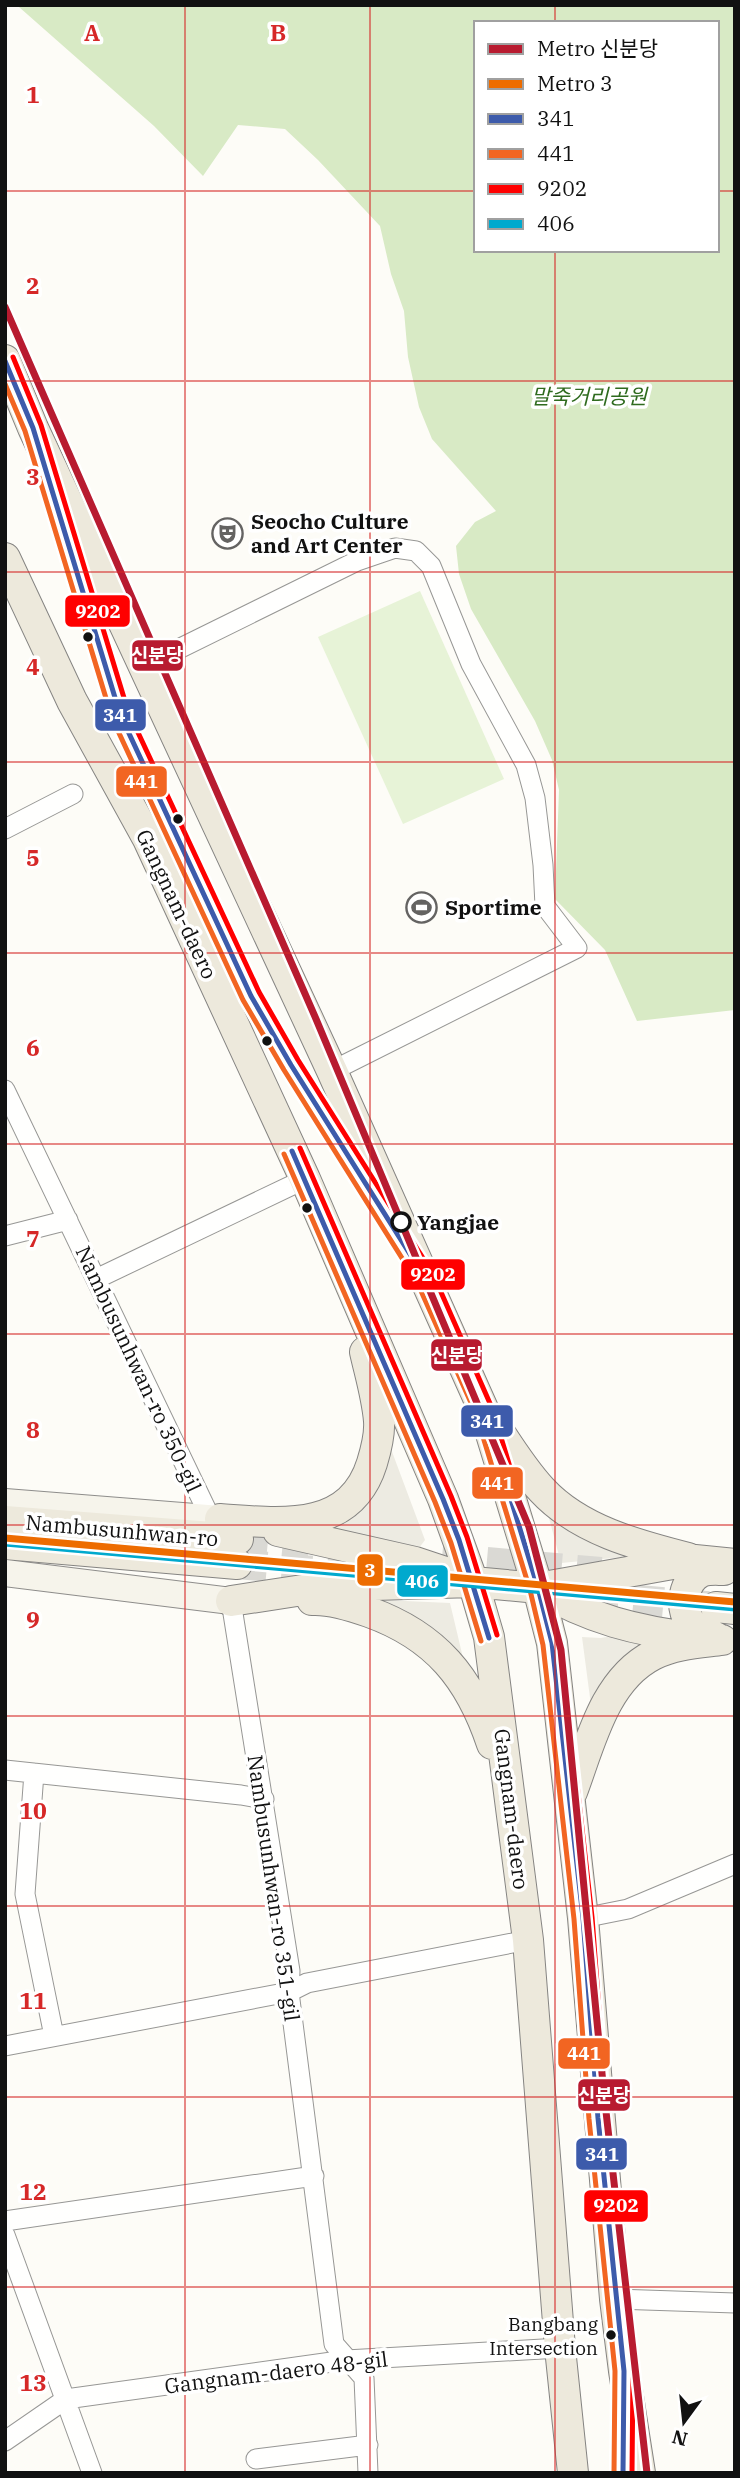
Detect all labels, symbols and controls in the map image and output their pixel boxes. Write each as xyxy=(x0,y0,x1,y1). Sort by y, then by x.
text: A xyxy=(84,17,100,47)
text: B xyxy=(270,17,286,47)
legend xyxy=(474,21,719,252)
text: Metro 신분당 xyxy=(537,34,658,62)
text: Metro 3 xyxy=(537,69,613,97)
text: 1 xyxy=(26,79,40,109)
text: 341 xyxy=(537,104,575,132)
text: 441 xyxy=(537,139,575,167)
text: 9202 xyxy=(537,174,587,202)
text: 406 xyxy=(537,209,575,237)
text: 2 xyxy=(26,270,40,300)
park label: 말죽거리공원 xyxy=(531,382,649,410)
text: 3 xyxy=(26,461,40,491)
place label: Seocho Culture and Art Center xyxy=(251,507,409,559)
theatre icon: Seocho Culture and Art Center xyxy=(211,516,245,550)
line badge: 9202 xyxy=(64,594,131,628)
text: 9202 xyxy=(75,599,121,623)
unlabelled marker xyxy=(81,630,95,644)
line badge: 신분당 xyxy=(131,639,184,672)
text: 신분당 xyxy=(131,643,184,667)
text: 4 xyxy=(26,651,40,681)
line badge: 341 xyxy=(94,698,147,732)
text: 341 xyxy=(103,703,137,727)
line badge: 441 xyxy=(115,765,168,798)
text: 441 xyxy=(124,769,158,793)
unlabelled marker xyxy=(171,812,185,826)
street label: Gangnam-daero xyxy=(130,825,224,983)
text: 5 xyxy=(26,842,40,872)
sports icon: Sportime xyxy=(405,890,439,924)
place label: Sportime xyxy=(445,893,542,921)
text: 6 xyxy=(26,1032,40,1062)
unlabelled marker xyxy=(260,1034,274,1048)
unlabelled marker xyxy=(300,1201,314,1215)
place label: Yangjae xyxy=(417,1208,499,1236)
marker: Yangjae xyxy=(391,1212,411,1232)
text: 7 xyxy=(26,1223,40,1253)
street label: Nambusunhwan-ro 350-gil xyxy=(70,1241,208,1497)
line badge: 9202 xyxy=(400,1258,466,1291)
text: 9202 xyxy=(410,1262,456,1286)
line badge: 신분당 xyxy=(430,1338,483,1372)
text: 신분당 xyxy=(431,1343,484,1367)
line badge: 341 xyxy=(460,1404,514,1438)
text: 341 xyxy=(470,1409,504,1433)
text: 8 xyxy=(26,1414,40,1444)
line badge: 441 xyxy=(471,1466,524,1500)
text: 441 xyxy=(480,1471,514,1495)
street label: Nambusunhwan-ro xyxy=(25,1508,219,1552)
line badge: 3 xyxy=(356,1553,384,1587)
text: 3 xyxy=(364,1558,376,1582)
line badge: 406 xyxy=(396,1564,449,1598)
text: 406 xyxy=(405,1569,439,1593)
text: 9 xyxy=(26,1604,40,1634)
street label: Gangnam-daero xyxy=(488,1727,536,1891)
street label: Nambusunhwan-ro 351-gil xyxy=(241,1753,307,2023)
text: 10 xyxy=(19,1795,47,1825)
text: 11 xyxy=(19,1985,47,2015)
line badge: 441 xyxy=(557,2037,611,2070)
text: 441 xyxy=(567,2041,601,2065)
line badge: 신분당 xyxy=(577,2078,631,2112)
text: 신분당 xyxy=(578,2083,631,2107)
line badge: 341 xyxy=(575,2137,628,2171)
text: 341 xyxy=(585,2142,619,2166)
text: 12 xyxy=(19,2176,47,2206)
line badge: 9202 xyxy=(583,2189,649,2223)
text: 9202 xyxy=(593,2193,639,2217)
place label: Bangbang Intersection xyxy=(489,2312,599,2360)
marker: Bangbang Intersection xyxy=(604,2328,618,2342)
street label: Gangnam-daero 48-gil xyxy=(163,2344,389,2400)
text: 13 xyxy=(19,2367,47,2397)
north arrow xyxy=(649,2387,719,2457)
text: N xyxy=(669,2425,690,2452)

